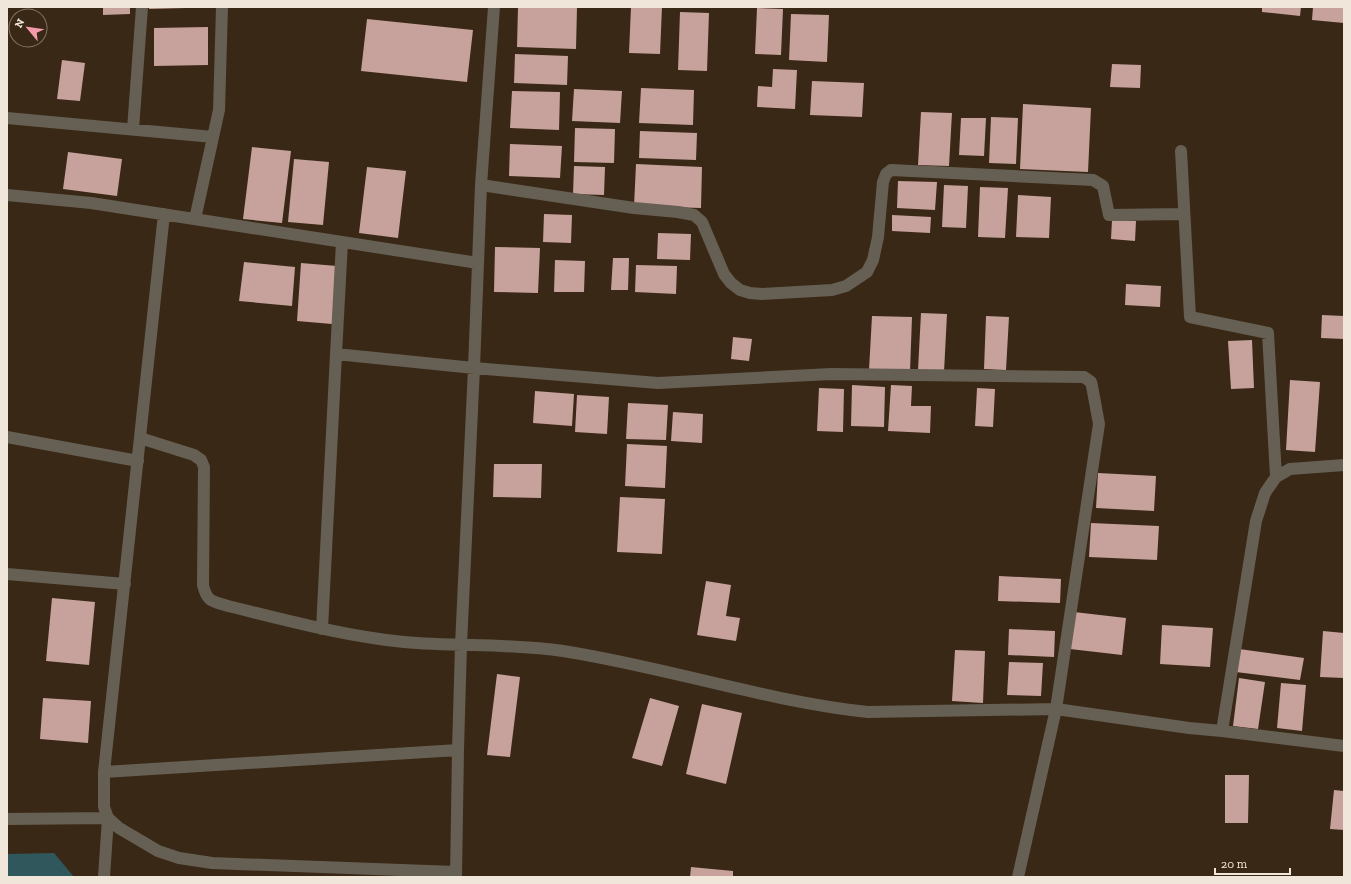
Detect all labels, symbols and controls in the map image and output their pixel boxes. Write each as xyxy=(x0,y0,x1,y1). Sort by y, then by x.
north arrow xyxy=(8,8,48,48)
text: N xyxy=(12,16,28,30)
scale bar xyxy=(1215,850,1290,876)
text: 20 m xyxy=(1221,857,1248,871)

